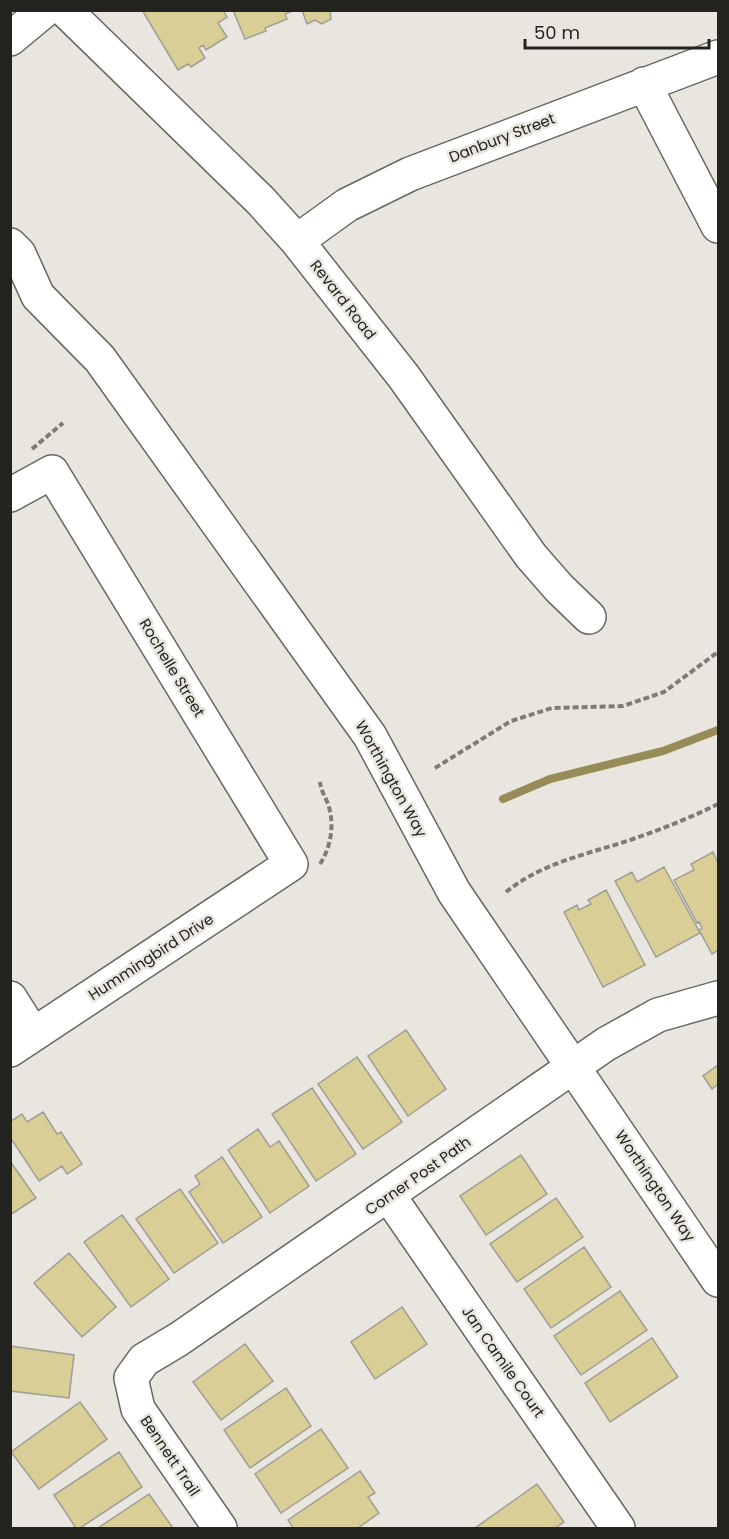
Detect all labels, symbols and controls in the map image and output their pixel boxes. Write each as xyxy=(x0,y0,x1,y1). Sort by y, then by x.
scale bar xyxy=(525,12,710,50)
text: 50 m xyxy=(534,20,580,45)
street label: Danbury Street xyxy=(446,108,558,167)
street label: Revard Road xyxy=(306,256,381,344)
street label: Rochelle Street xyxy=(135,615,210,721)
street label: Worthington Way xyxy=(351,717,432,841)
street label: Hummingbird Drive xyxy=(84,908,217,1005)
street label: Worthington Way xyxy=(610,1126,701,1246)
street label: Corner Post Path xyxy=(361,1131,475,1220)
street label: Jan Camile Court xyxy=(457,1302,550,1422)
street label: Bennett Trail xyxy=(136,1411,205,1500)

